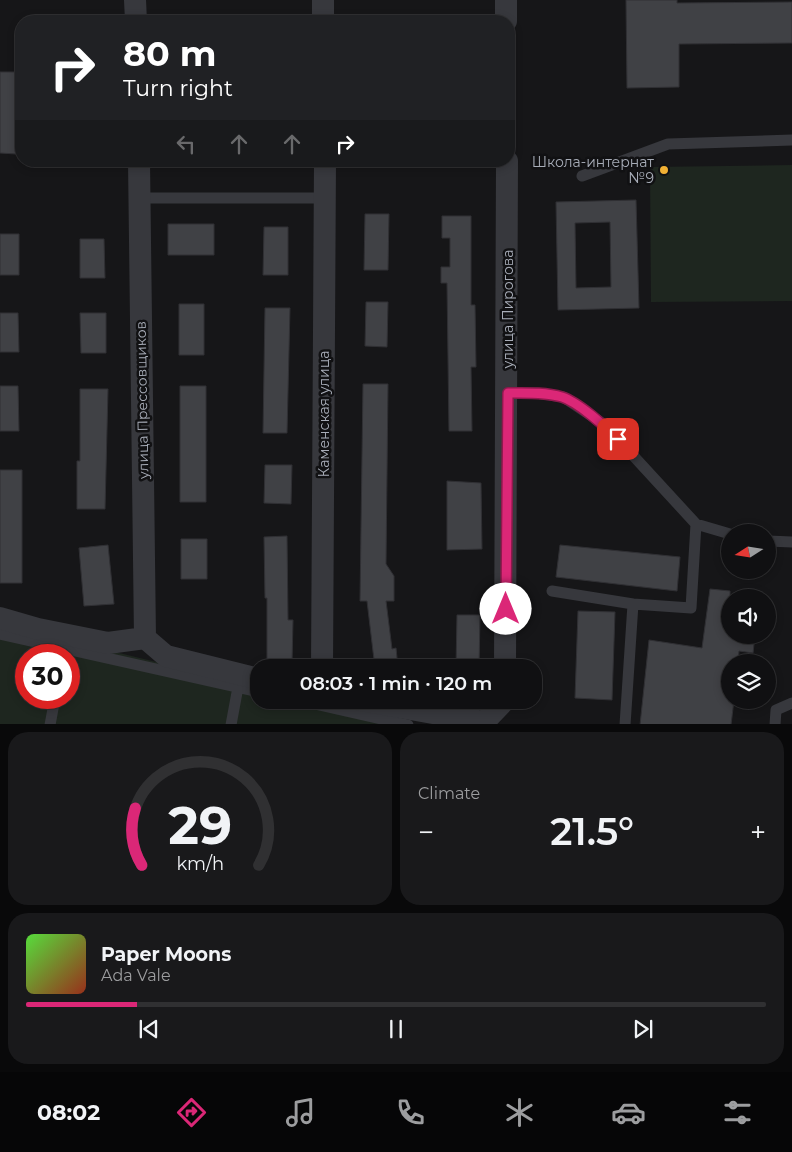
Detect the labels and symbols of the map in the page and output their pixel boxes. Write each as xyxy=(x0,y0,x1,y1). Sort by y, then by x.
place label: Школа-интернат №9 xyxy=(532,153,654,187)
marker: Школа-интернат №9 xyxy=(658,164,670,176)
street label: улица Пирогова xyxy=(499,250,517,369)
street label: улица Прессовщиков xyxy=(132,321,152,480)
street label: Каменская улица xyxy=(315,351,333,477)
pin xyxy=(597,418,639,460)
north arrow xyxy=(721,524,776,579)
position arrow xyxy=(479,582,531,634)
speed limit sign: 30 xyxy=(15,644,80,709)

